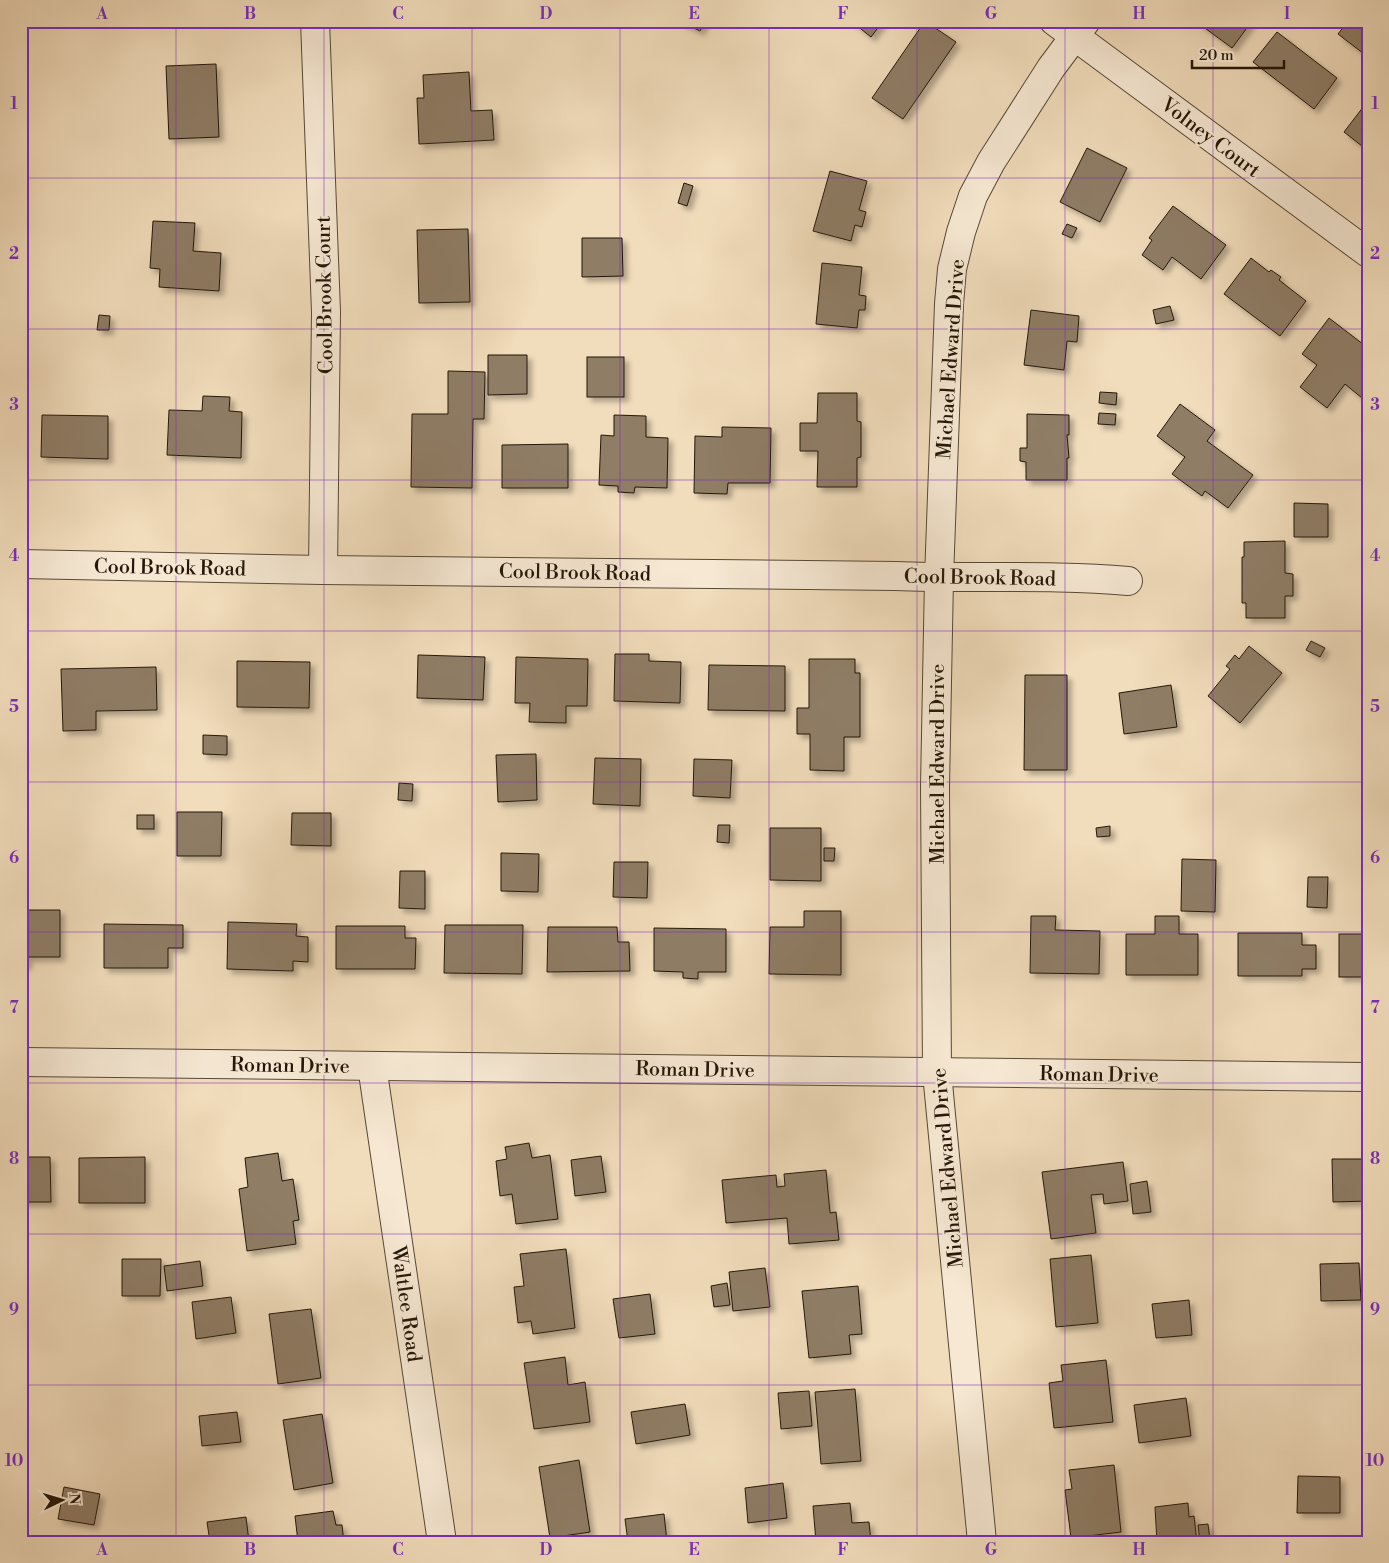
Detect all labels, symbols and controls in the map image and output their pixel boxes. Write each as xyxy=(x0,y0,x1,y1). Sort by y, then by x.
text: A xyxy=(95,4,108,24)
text: B xyxy=(244,4,256,24)
text: C xyxy=(392,4,404,24)
text: D xyxy=(540,4,553,24)
text: E xyxy=(688,4,700,24)
text: F xyxy=(837,4,849,24)
text: G xyxy=(985,4,998,24)
text: H xyxy=(1132,4,1146,24)
text: I xyxy=(1284,4,1290,24)
scale bar xyxy=(1192,38,1284,70)
text: 20 m xyxy=(1199,46,1234,65)
street label: Volney Court xyxy=(1155,92,1265,184)
text: 1 xyxy=(10,94,18,114)
text: 1 xyxy=(1371,94,1379,114)
street label: Cool Brook Court xyxy=(312,216,339,374)
text: 2 xyxy=(9,244,19,264)
text: 2 xyxy=(1370,244,1380,264)
street label: Michael Edward Drive xyxy=(932,258,971,460)
text: 3 xyxy=(9,395,19,415)
text: 3 xyxy=(1370,395,1380,415)
text: 4 xyxy=(9,546,20,566)
text: 4 xyxy=(1370,546,1381,566)
street label: Cool Brook Road xyxy=(94,555,247,582)
street label: Cool Brook Road xyxy=(499,560,652,587)
street label: Cool Brook Road xyxy=(904,565,1057,592)
street label: Michael Edward Drive xyxy=(926,664,951,864)
text: 5 xyxy=(9,697,19,717)
text: 5 xyxy=(1370,697,1380,717)
text: 6 xyxy=(9,848,19,868)
text: 6 xyxy=(1370,848,1380,868)
text: 7 xyxy=(9,998,19,1018)
text: 7 xyxy=(1370,998,1380,1018)
street label: Roman Drive xyxy=(230,1053,350,1080)
street label: Roman Drive xyxy=(635,1057,755,1084)
street label: Roman Drive xyxy=(1039,1062,1159,1089)
street label: Michael Edward Drive xyxy=(927,1067,970,1269)
text: 8 xyxy=(9,1149,19,1169)
text: 8 xyxy=(1370,1149,1380,1169)
street label: Waltlee Road xyxy=(385,1244,426,1364)
text: 9 xyxy=(9,1300,19,1320)
text: 9 xyxy=(1370,1300,1380,1320)
text: 10 xyxy=(5,1451,23,1471)
text: 10 xyxy=(1366,1451,1384,1471)
north arrow xyxy=(38,1476,88,1526)
text: N xyxy=(65,1493,83,1505)
text: A xyxy=(95,1540,108,1560)
text: B xyxy=(244,1540,256,1560)
text: C xyxy=(392,1540,404,1560)
text: D xyxy=(540,1540,553,1560)
text: E xyxy=(688,1540,700,1560)
text: F xyxy=(837,1540,849,1560)
text: G xyxy=(985,1540,998,1560)
text: H xyxy=(1132,1540,1146,1560)
text: I xyxy=(1284,1540,1290,1560)

